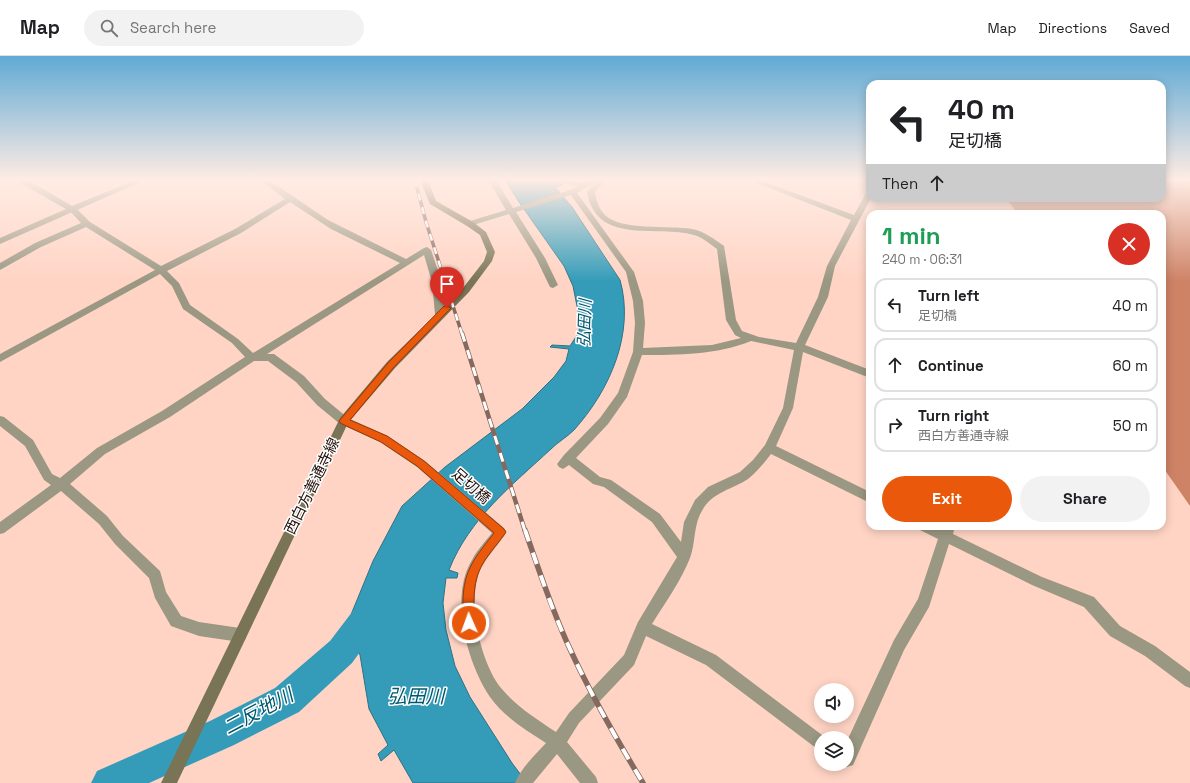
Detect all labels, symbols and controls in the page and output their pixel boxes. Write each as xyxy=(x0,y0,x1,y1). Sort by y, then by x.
search box xyxy=(84,10,364,46)
text: Map xyxy=(20,15,60,40)
icon: search xyxy=(98,17,120,39)
text: Search here xyxy=(130,18,216,37)
text: Map xyxy=(987,19,1017,37)
text: Directions xyxy=(1039,19,1107,37)
text: Saved xyxy=(1129,19,1170,37)
text: 40 m xyxy=(948,91,1015,127)
icon: left xyxy=(882,96,934,148)
text: 足切橋 xyxy=(948,129,1002,152)
icon: ahead xyxy=(926,172,948,194)
text: Then xyxy=(882,174,918,193)
text: 1 min xyxy=(882,220,941,251)
button: close xyxy=(1108,223,1150,265)
text: 240 m · 06:31 xyxy=(882,251,962,268)
pin xyxy=(430,267,464,308)
icon: arrive xyxy=(436,273,458,295)
text: Turn left xyxy=(918,286,980,305)
icon: left xyxy=(884,294,906,316)
text: 40 m xyxy=(1112,296,1148,315)
water label: 弘田川 xyxy=(573,297,596,347)
text: 足切橋 xyxy=(918,307,957,324)
icon: ahead xyxy=(884,354,906,376)
text: Continue xyxy=(918,356,984,375)
text: 60 m xyxy=(1112,356,1148,375)
text: Turn right xyxy=(918,406,989,425)
icon: right xyxy=(884,414,906,436)
text: 50 m xyxy=(1113,416,1148,435)
text: 西白方善通寺線 xyxy=(918,427,1009,444)
street label: 西白方善通寺線 xyxy=(280,434,343,537)
street label: 足切橋 xyxy=(448,464,495,508)
button: Exit xyxy=(882,476,1012,522)
button: Share xyxy=(1020,476,1150,522)
position arrow xyxy=(448,602,490,644)
water label: 二反地川 xyxy=(219,682,299,740)
map controls xyxy=(814,683,854,771)
button: sound xyxy=(814,683,854,723)
water label: 弘田川 xyxy=(387,684,446,709)
button: layers xyxy=(814,731,854,771)

